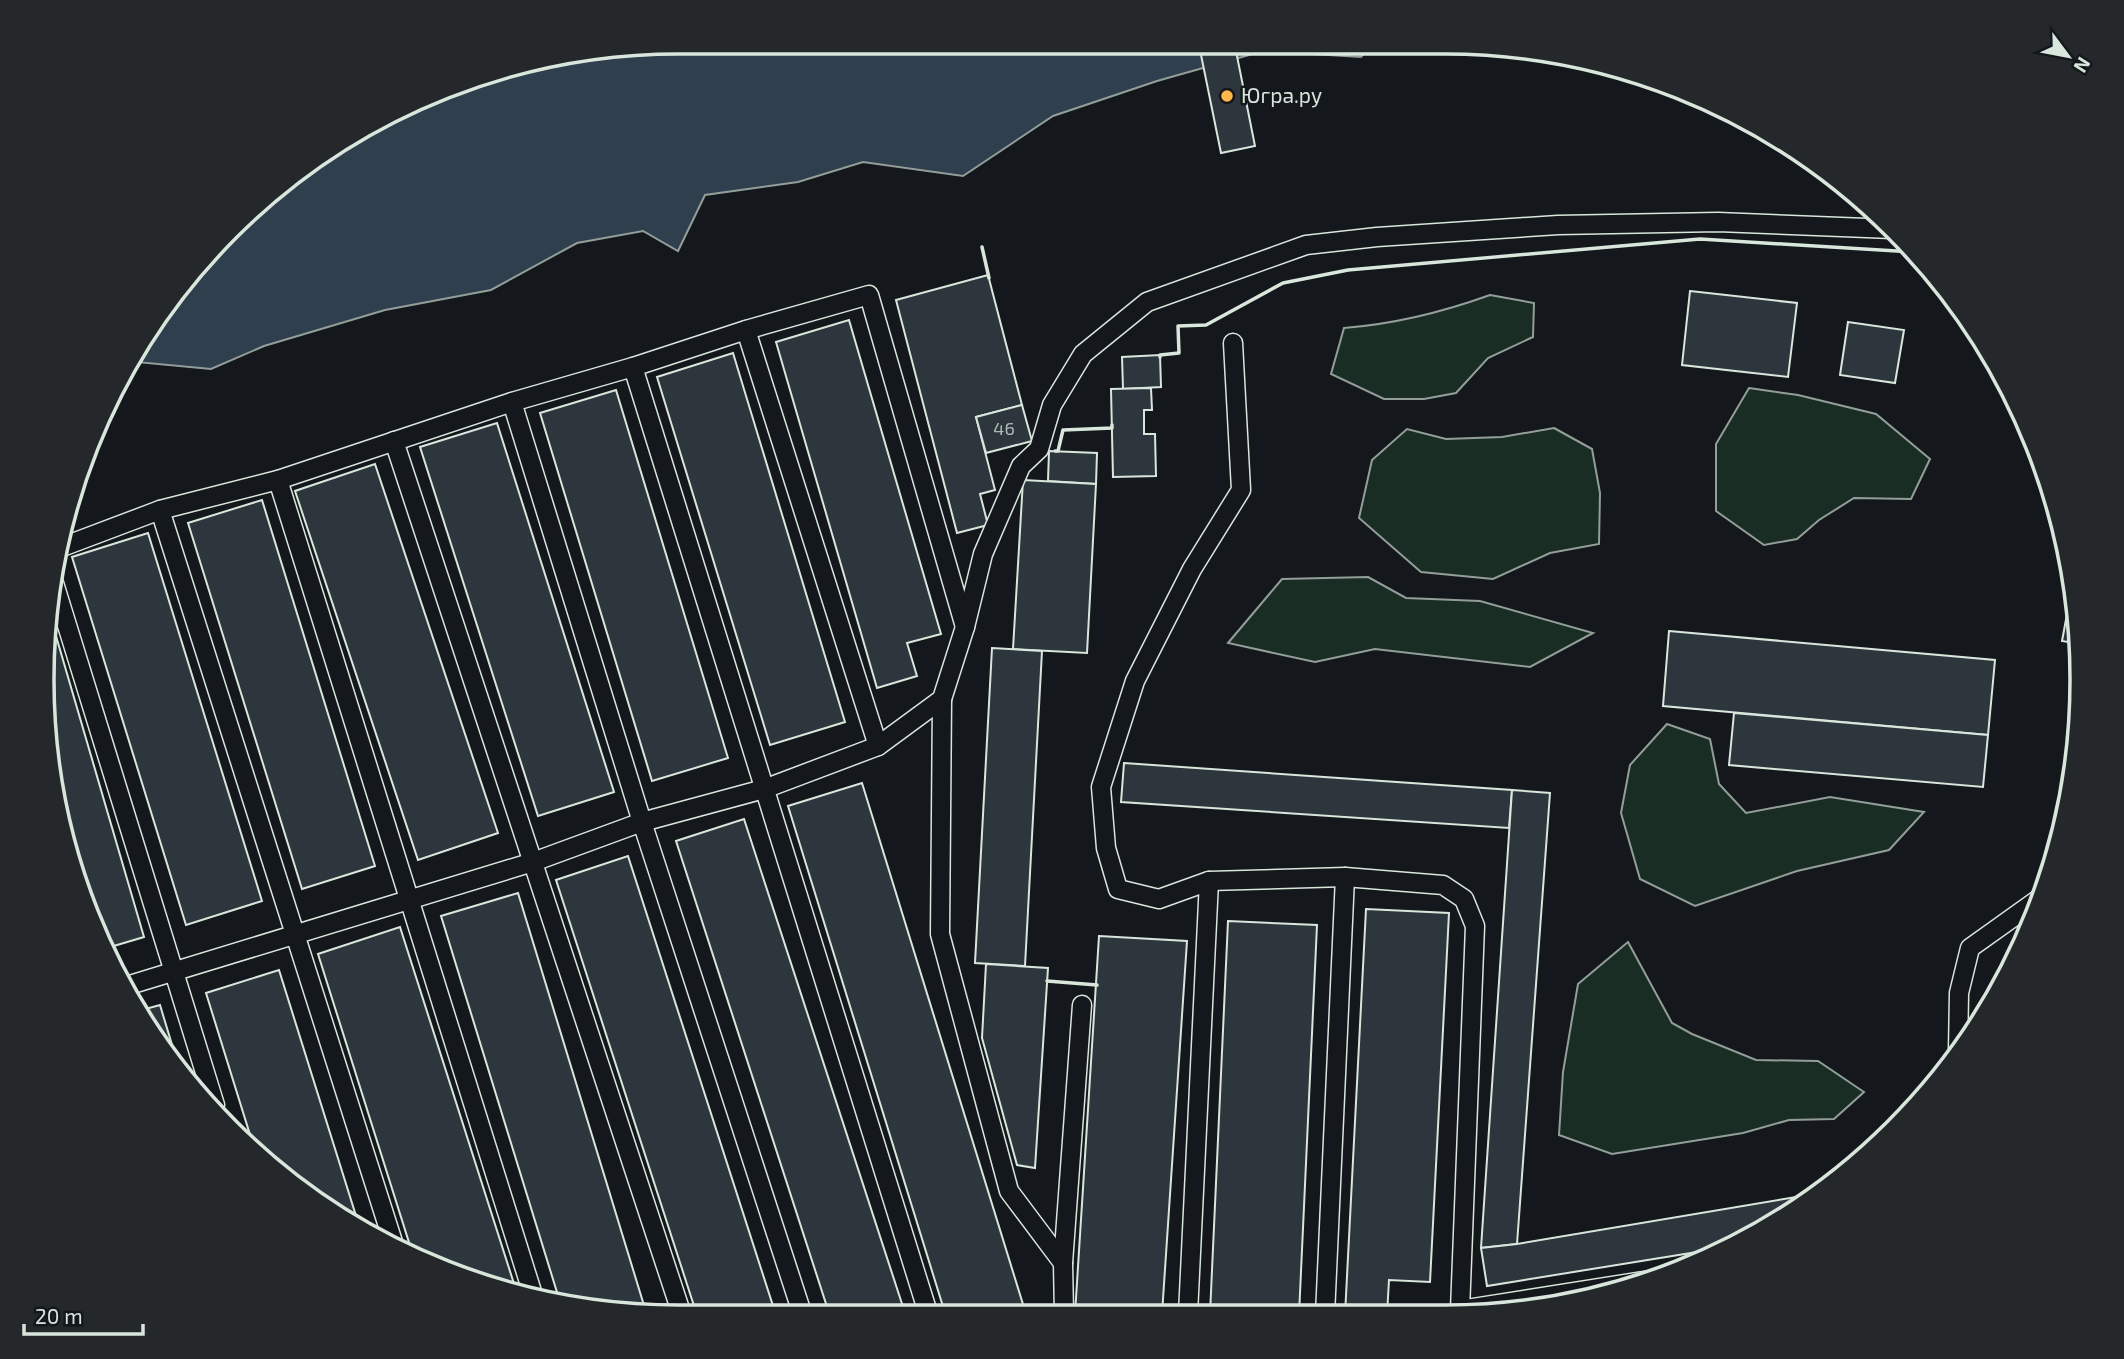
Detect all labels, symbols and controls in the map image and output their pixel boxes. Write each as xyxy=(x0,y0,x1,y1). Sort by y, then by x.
north arrow xyxy=(2033,21,2103,91)
text: N xyxy=(2069,53,2096,77)
place label: Югра.ру xyxy=(1241,82,1322,108)
marker: Югра.ру xyxy=(1219,88,1235,104)
house number: 46 xyxy=(993,417,1015,439)
scale bar xyxy=(24,1292,144,1336)
text: 20 m xyxy=(35,1303,83,1328)

